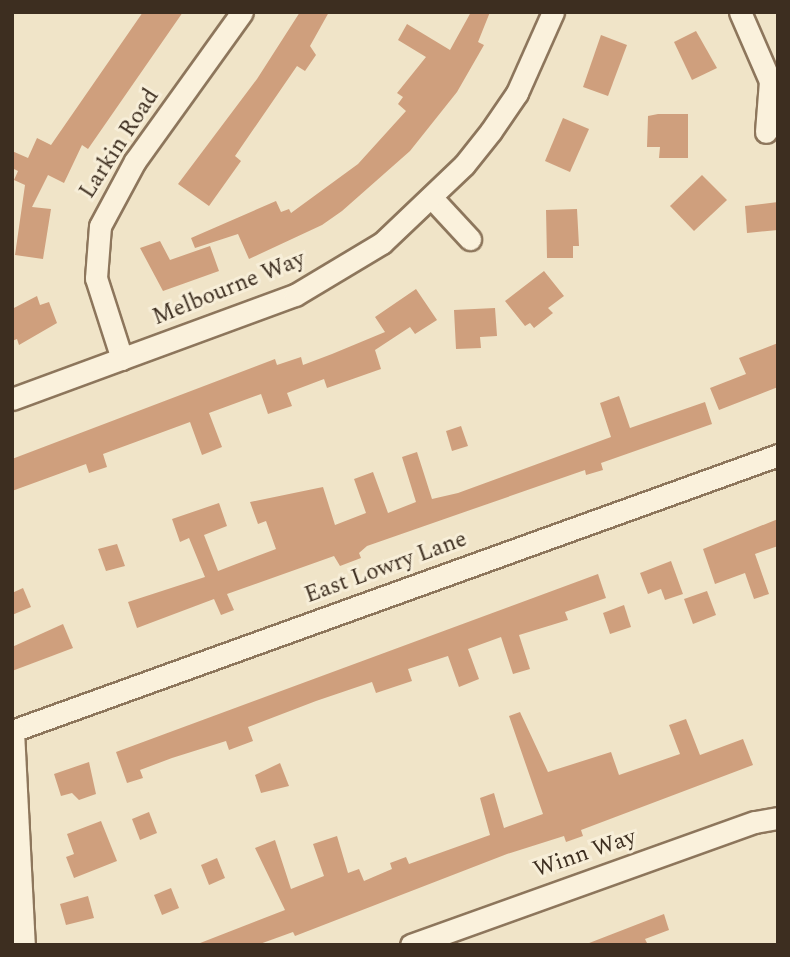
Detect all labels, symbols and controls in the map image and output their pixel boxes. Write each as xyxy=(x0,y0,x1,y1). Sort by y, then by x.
street label: Larkin Road xyxy=(74,84,166,204)
street label: Melbourne Way xyxy=(149,246,309,332)
street label: East Lowry Lane xyxy=(301,526,471,610)
street label: Winn Way xyxy=(530,824,640,884)

